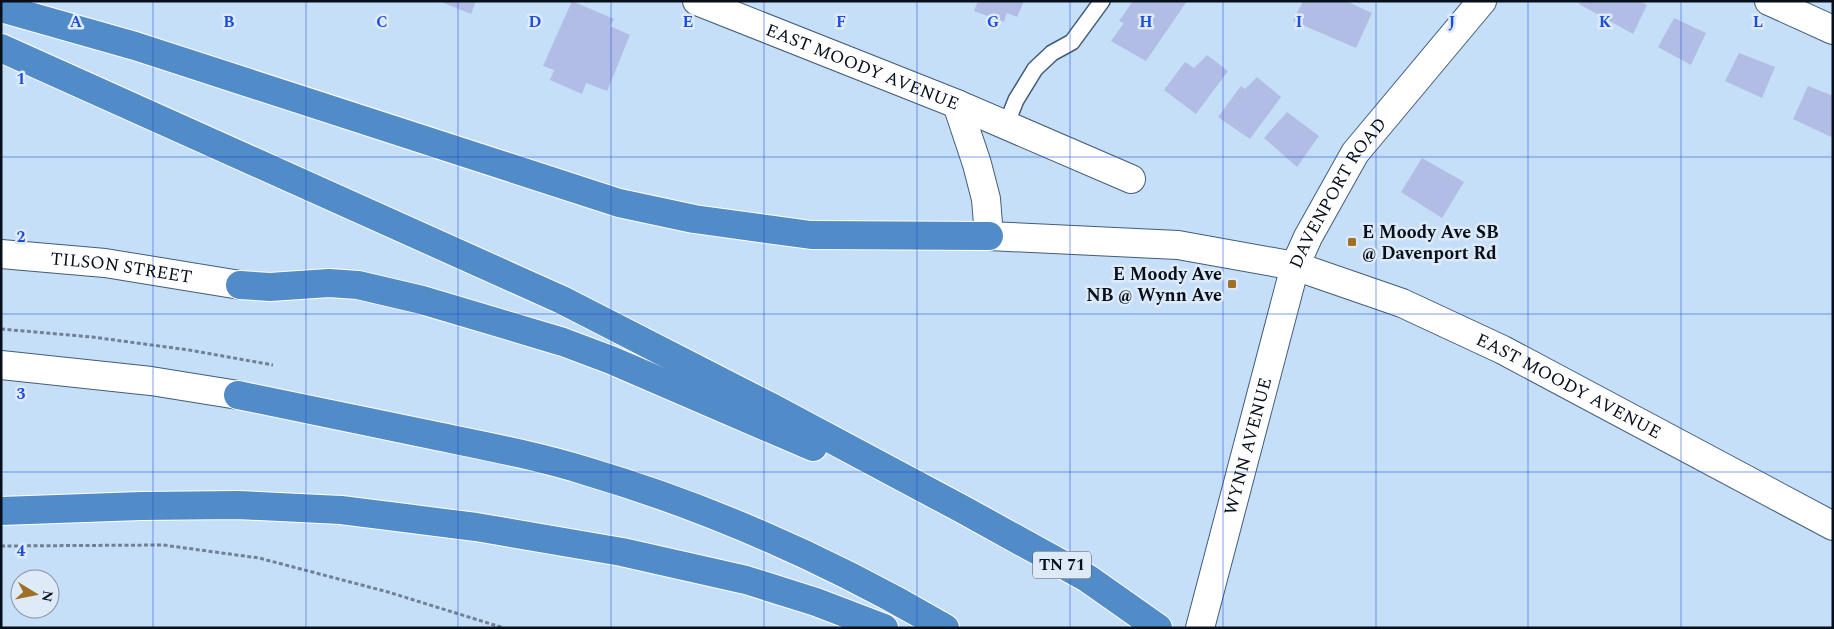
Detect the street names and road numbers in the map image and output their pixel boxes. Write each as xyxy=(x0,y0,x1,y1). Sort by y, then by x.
street label: EAST MOODY AVENUE xyxy=(762,16,963,117)
street label: DAVENPORT ROAD xyxy=(1282,111,1393,273)
street label: TILSON STREET xyxy=(49,245,194,290)
street label: EAST MOODY AVENUE xyxy=(1472,326,1666,446)
street label: WYNN AVENUE xyxy=(1217,374,1279,518)
road number: TN 71 xyxy=(1033,552,1091,578)

